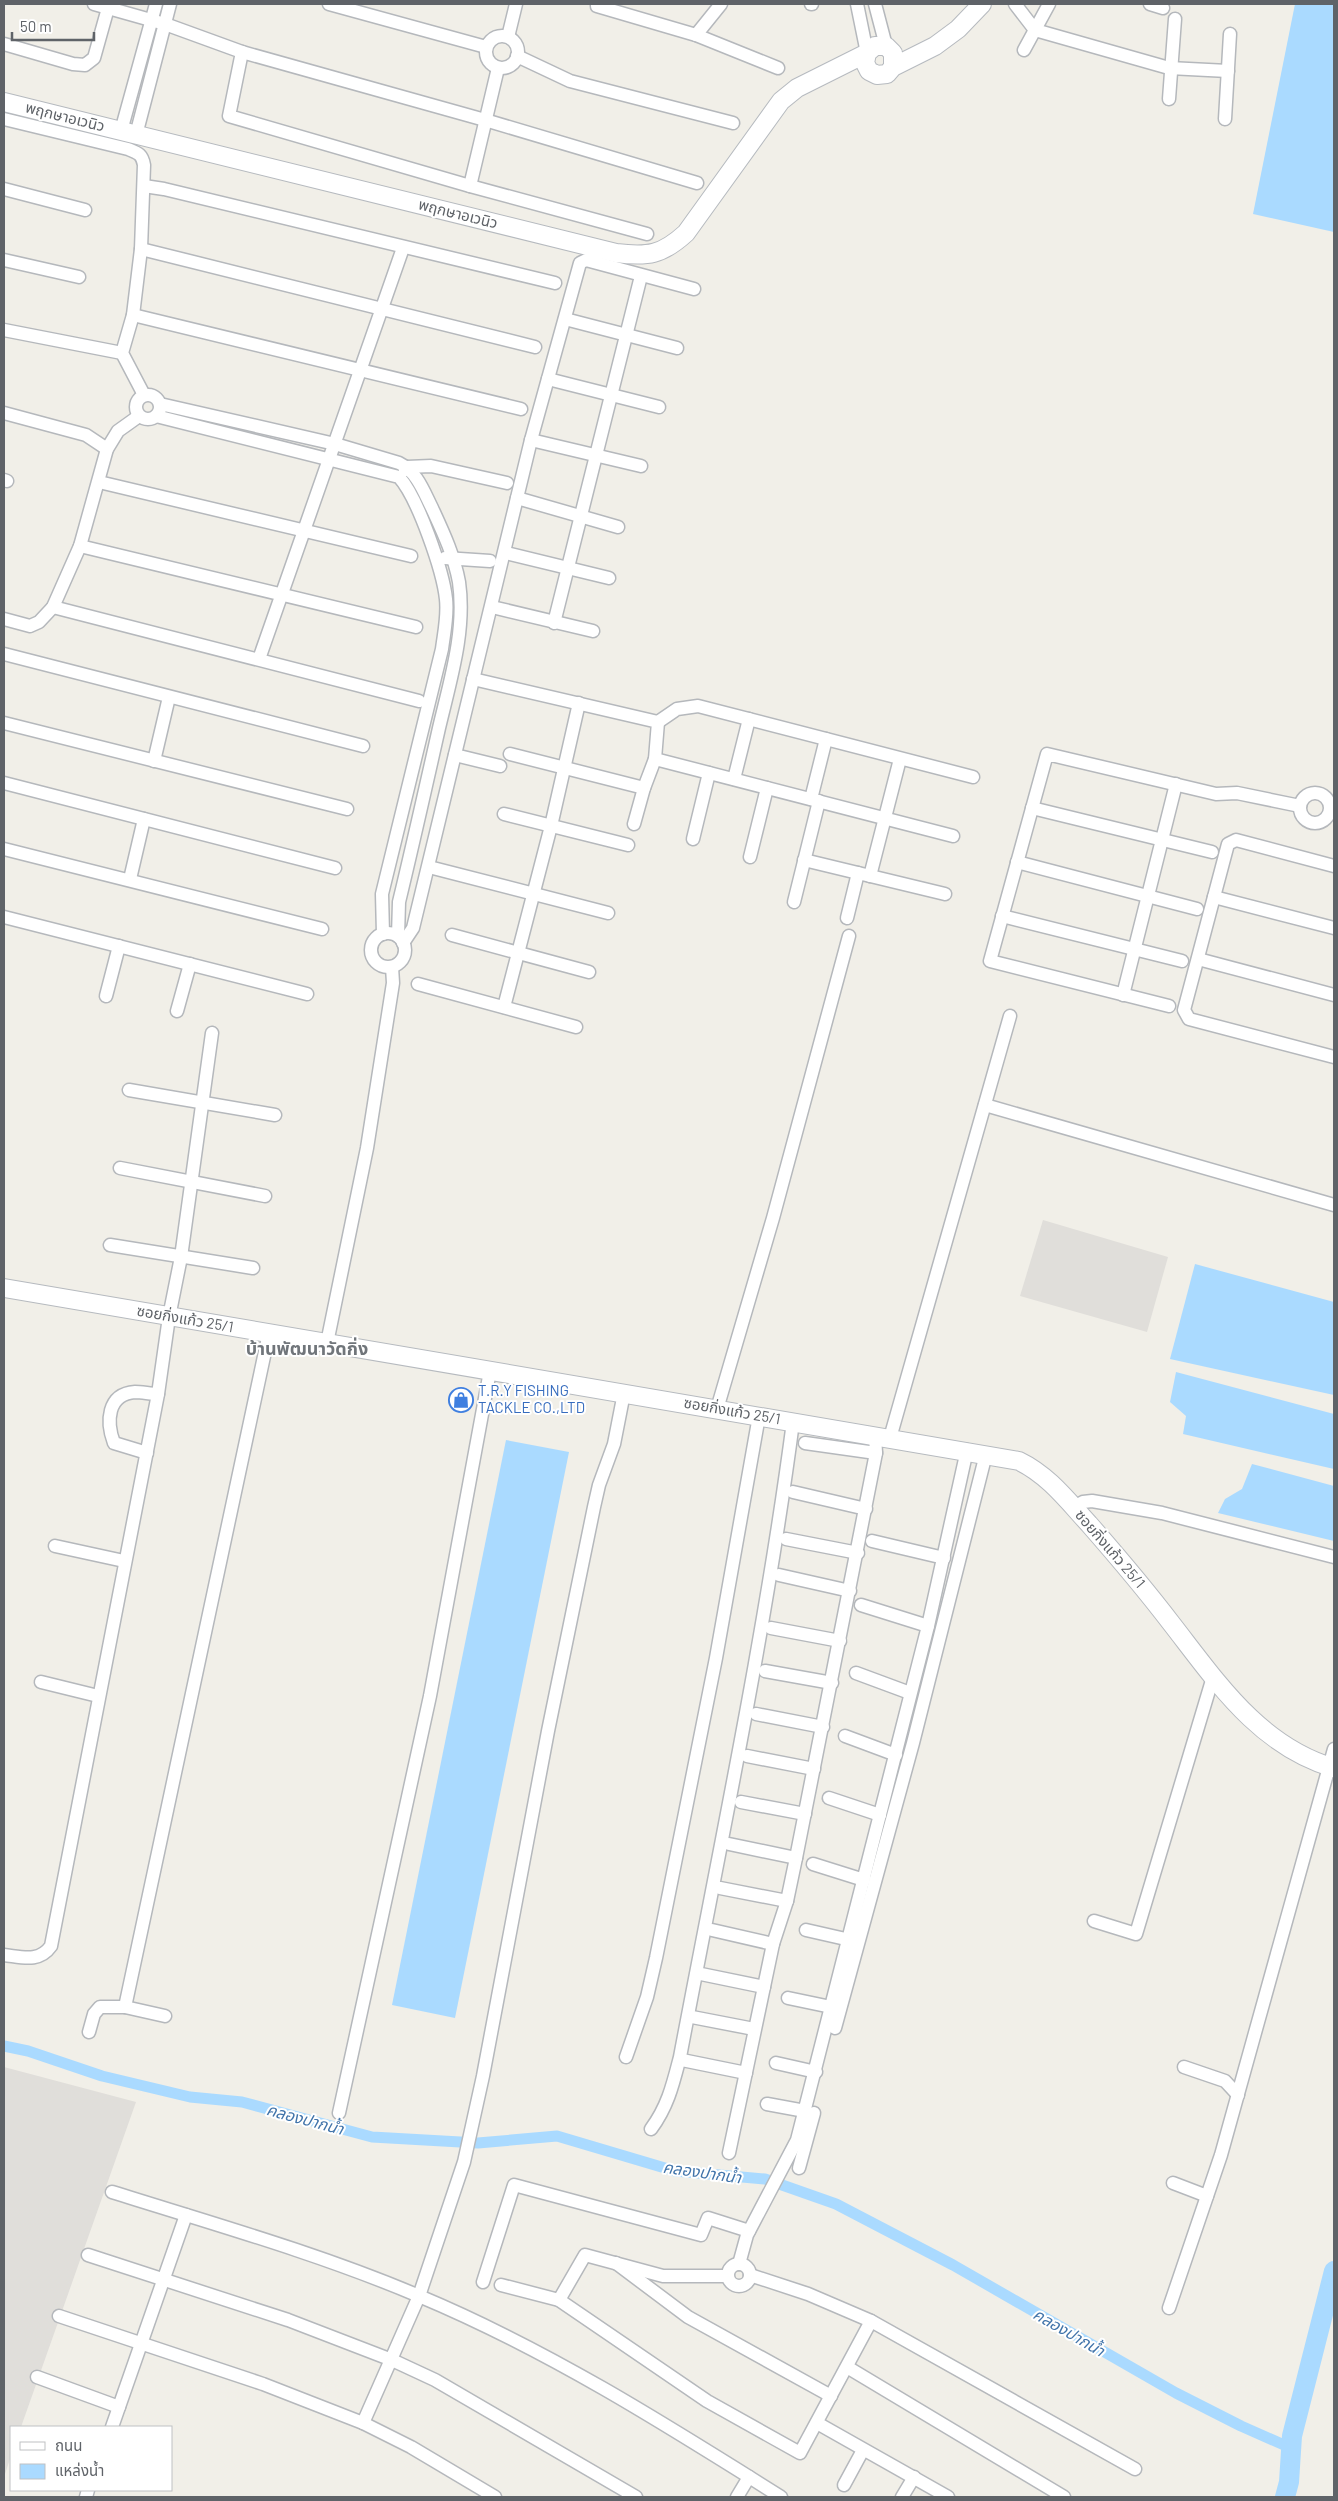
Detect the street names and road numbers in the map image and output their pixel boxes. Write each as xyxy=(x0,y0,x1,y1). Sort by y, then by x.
street label: พฤกษาอเวนิว xyxy=(24,97,107,135)
street label: พฤกษาอเวนิว xyxy=(417,194,500,232)
street label: ซอยกิ่งแก้ว 25/1 xyxy=(135,1301,235,1335)
street label: ซอยกิ่งแก้ว 25/1 xyxy=(682,1393,782,1427)
street label: ซอยกิ่งแก้ว 25/1 xyxy=(1072,1505,1150,1591)

